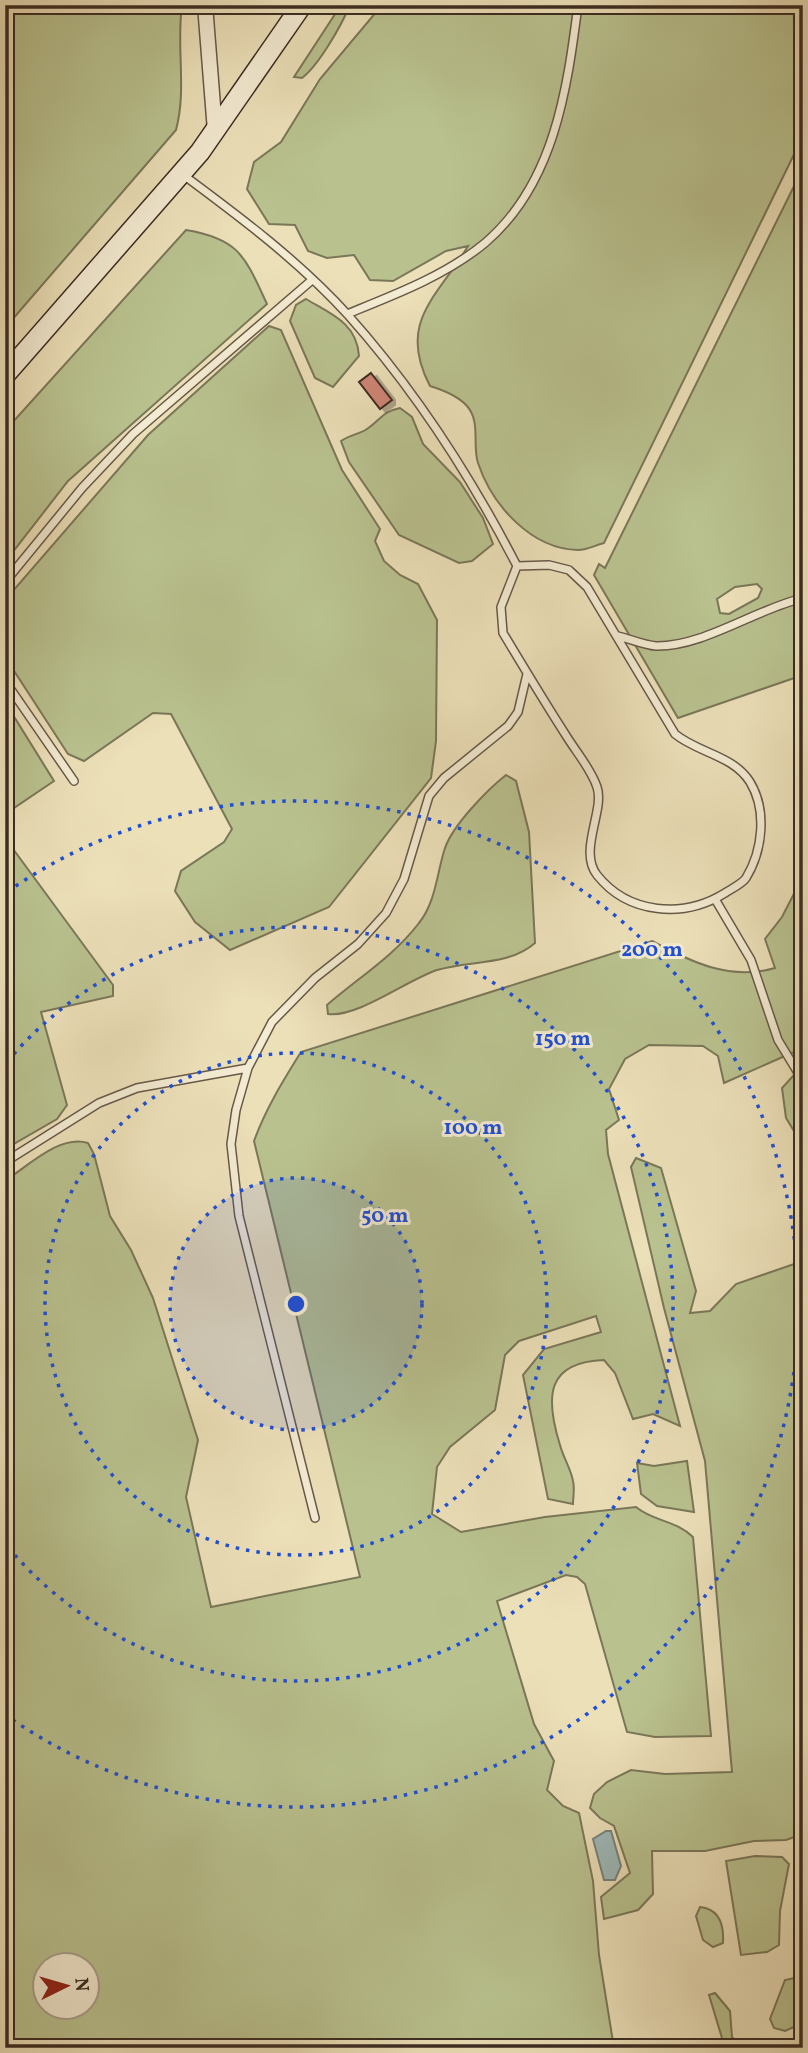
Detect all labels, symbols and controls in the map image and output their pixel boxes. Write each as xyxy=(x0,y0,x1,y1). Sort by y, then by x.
text: 200 m xyxy=(621,936,683,965)
text: 150 m xyxy=(535,1025,591,1054)
text: 100 m xyxy=(443,1114,503,1143)
text: 50 m xyxy=(361,1202,409,1231)
centre of rings xyxy=(284,1292,308,1316)
north arrow xyxy=(32,1952,102,2022)
text: N xyxy=(67,1977,95,1993)

